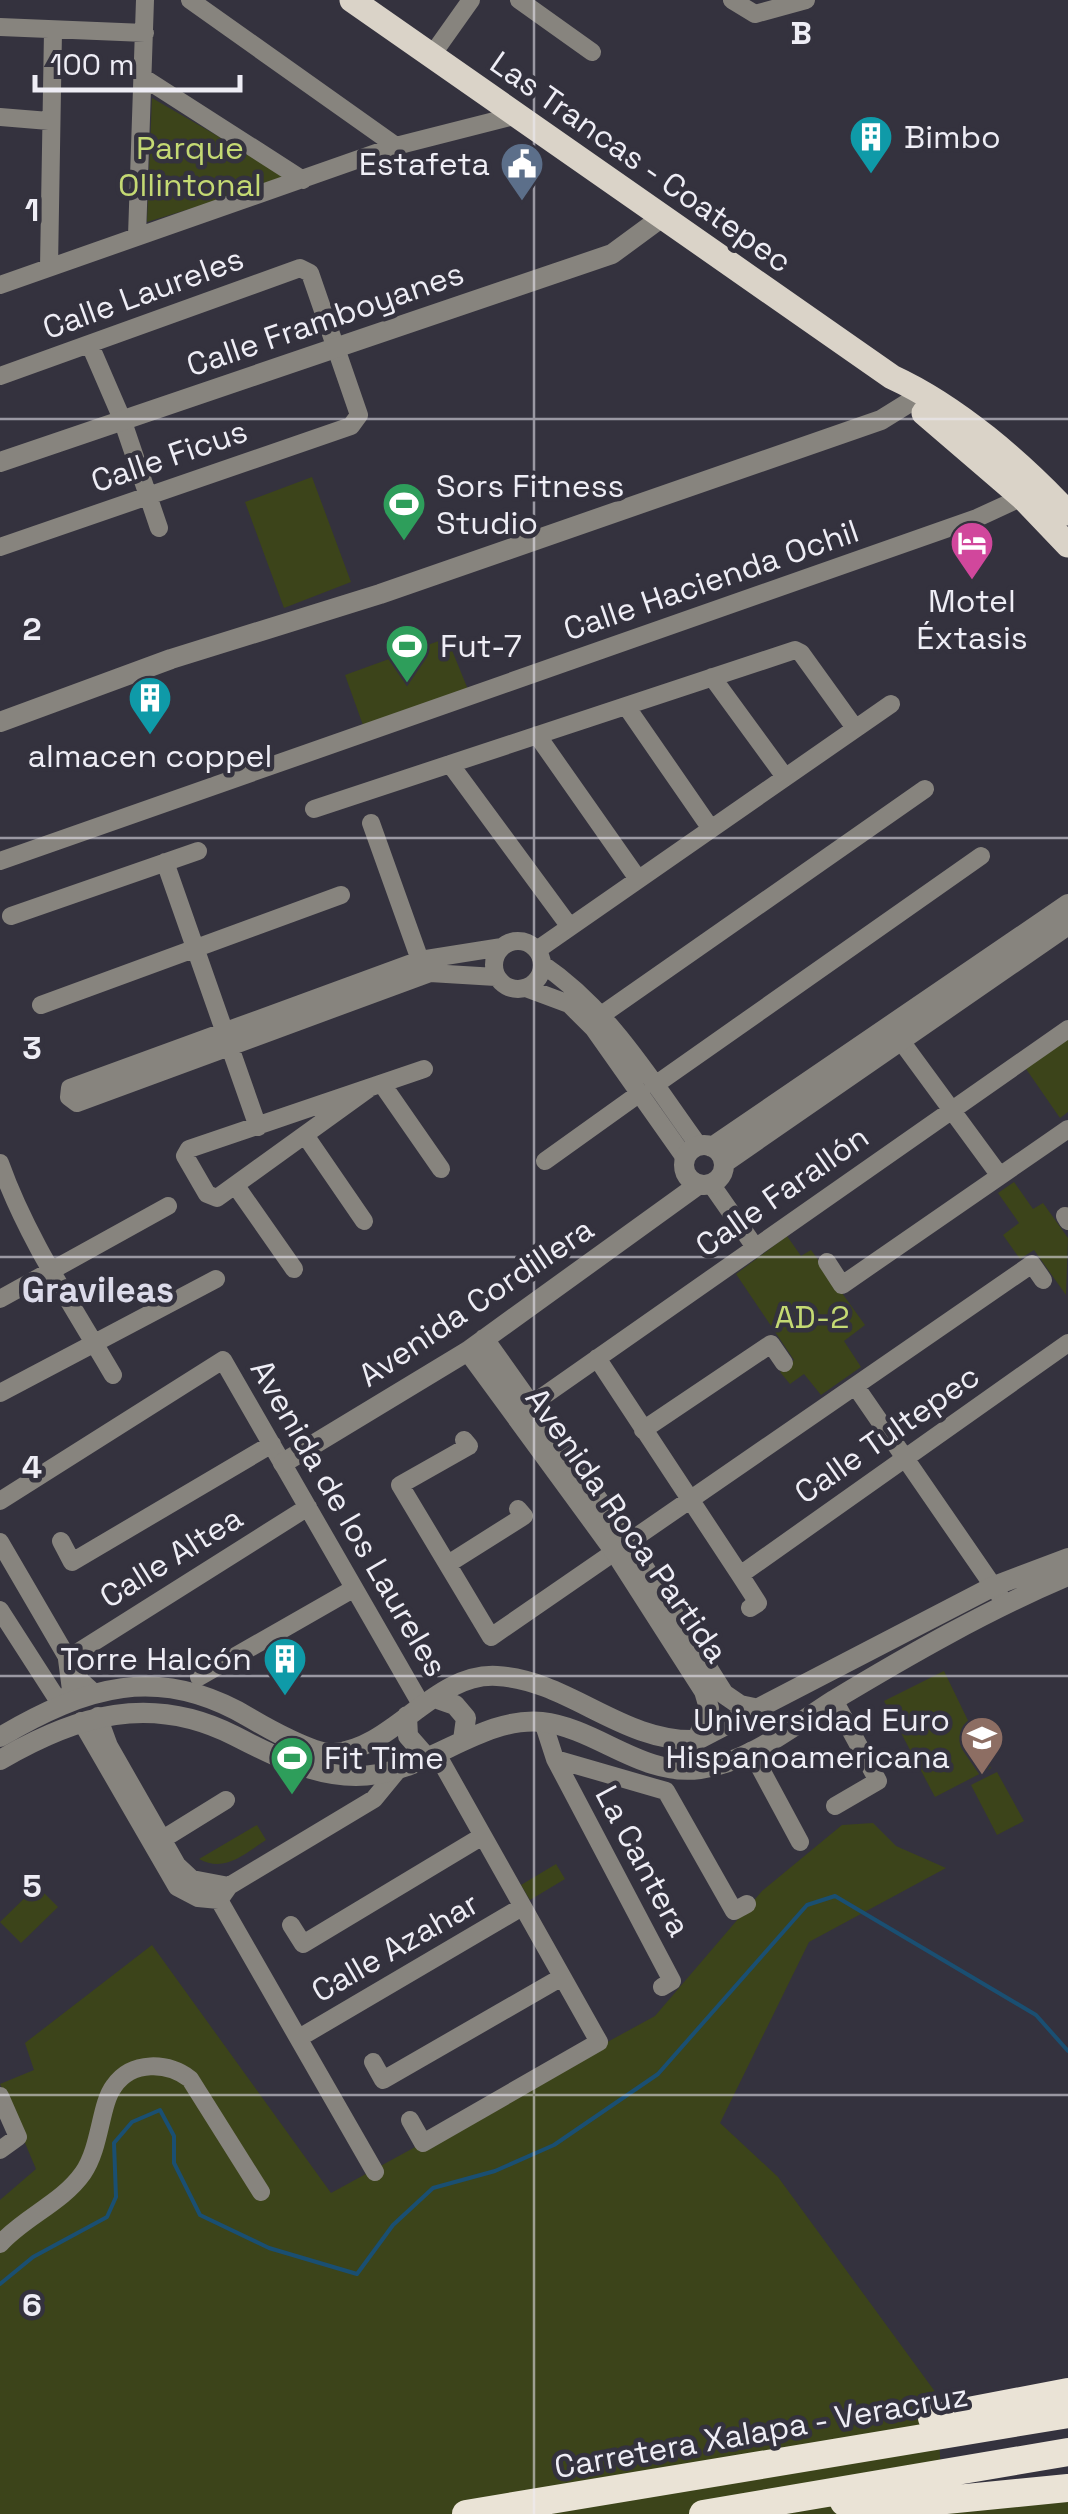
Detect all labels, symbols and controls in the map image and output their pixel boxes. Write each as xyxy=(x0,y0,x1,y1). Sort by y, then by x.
text: B xyxy=(790,13,812,53)
scale bar xyxy=(35,30,240,92)
street label: Las Trancas - Coatepec xyxy=(483,43,799,281)
text: 100 m xyxy=(50,45,135,84)
building icon: Bimbo xyxy=(848,114,894,175)
place label: Bimbo xyxy=(904,117,1001,157)
park label: Parque Ollintonal xyxy=(118,128,262,205)
public building icon: Estafeta xyxy=(499,141,545,202)
place label: Estafeta xyxy=(359,144,490,184)
text: 1 xyxy=(25,190,39,230)
street label: Calle Laureles xyxy=(37,238,249,348)
street label: Calle Framboyanes xyxy=(181,253,469,385)
street label: Calle Ficus xyxy=(86,411,252,501)
place label: Sors Fitness Studio xyxy=(436,466,624,543)
sports icon: Sors Fitness Studio xyxy=(381,481,427,542)
street label: Calle Hacienda Ochil xyxy=(558,511,864,649)
hotel icon: Motel Éxtasis xyxy=(949,520,995,581)
place label: Motel Éxtasis xyxy=(916,581,1028,658)
text: 2 xyxy=(22,609,42,649)
sports icon: Fut-7 xyxy=(384,623,430,684)
place label: Fut-7 xyxy=(440,626,522,666)
building icon: almacen coppel xyxy=(127,675,173,736)
place label: almacen coppel xyxy=(28,736,272,776)
text: 3 xyxy=(22,1028,42,1068)
street label: Calle Farallón xyxy=(688,1117,876,1265)
street label: Avenida Cordillera xyxy=(351,1209,601,1395)
district label: Gravileas xyxy=(22,1268,174,1312)
park label: AD-2 xyxy=(774,1297,850,1337)
street label: Avenida de los Laureles xyxy=(242,1352,456,1684)
street label: Calle Tultepec xyxy=(787,1356,987,1512)
street label: Avenida Roca Partida xyxy=(517,1380,737,1670)
text: 4 xyxy=(22,1447,42,1487)
street label: Calle Altea xyxy=(92,1497,250,1617)
building icon: Torre Halcón xyxy=(262,1636,308,1697)
place label: Torre Halcón xyxy=(60,1639,252,1679)
place label: Universidad Euro Hispanoamericana xyxy=(666,1700,950,1777)
school or university icon: Universidad Euro Hispanoamericana xyxy=(959,1715,1005,1776)
sports icon: Fit Time xyxy=(269,1735,315,1796)
place label: Fit Time xyxy=(324,1738,444,1778)
street label: La Cantera xyxy=(587,1779,699,1943)
text: 5 xyxy=(22,1866,42,1906)
street label: Calle Azahar xyxy=(304,1883,486,2011)
text: 6 xyxy=(22,2285,42,2325)
street label: Carretera Xalapa - Veracruz xyxy=(551,2375,971,2487)

